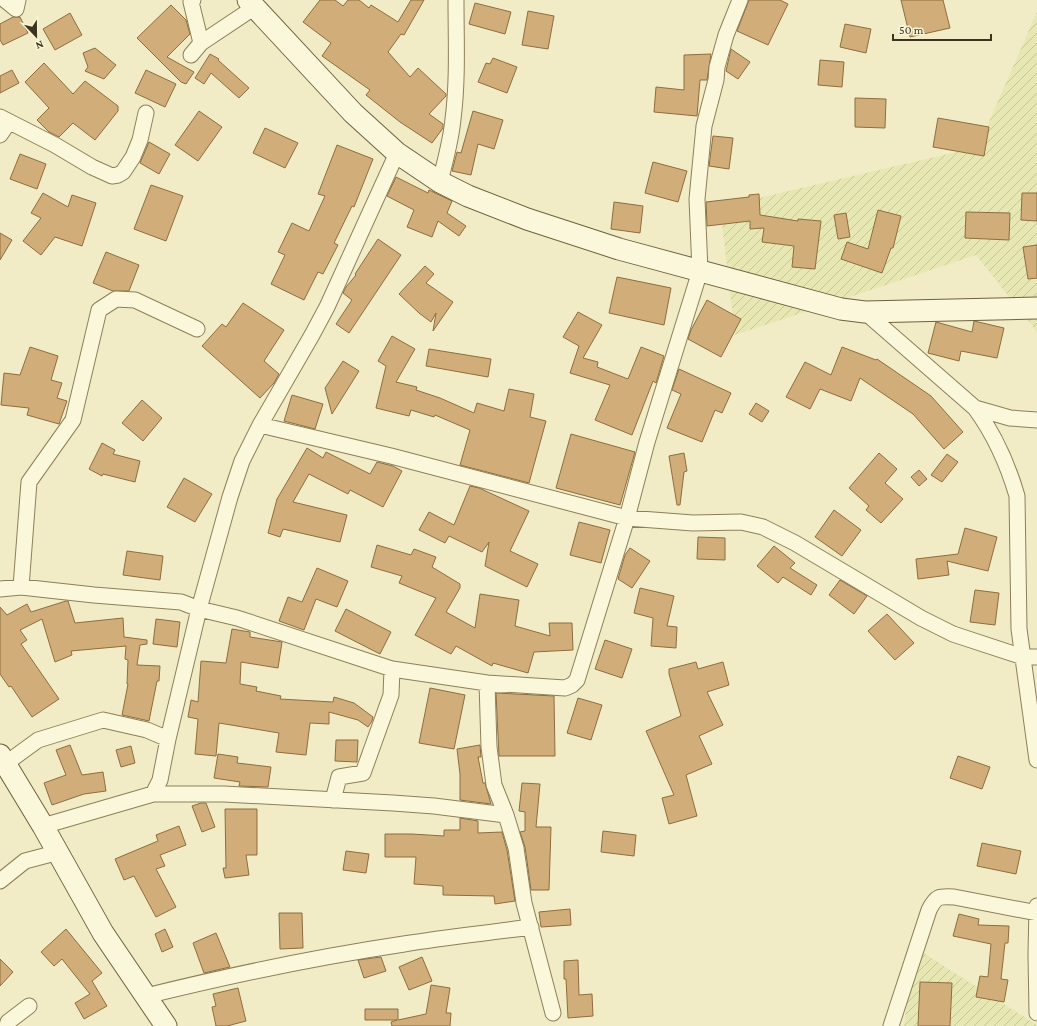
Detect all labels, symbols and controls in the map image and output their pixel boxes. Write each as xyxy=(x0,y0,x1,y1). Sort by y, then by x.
north arrow xyxy=(16,16,56,56)
scale bar xyxy=(893,16,991,42)
text: 50 m xyxy=(899,23,924,37)
text: N xyxy=(34,38,45,52)

